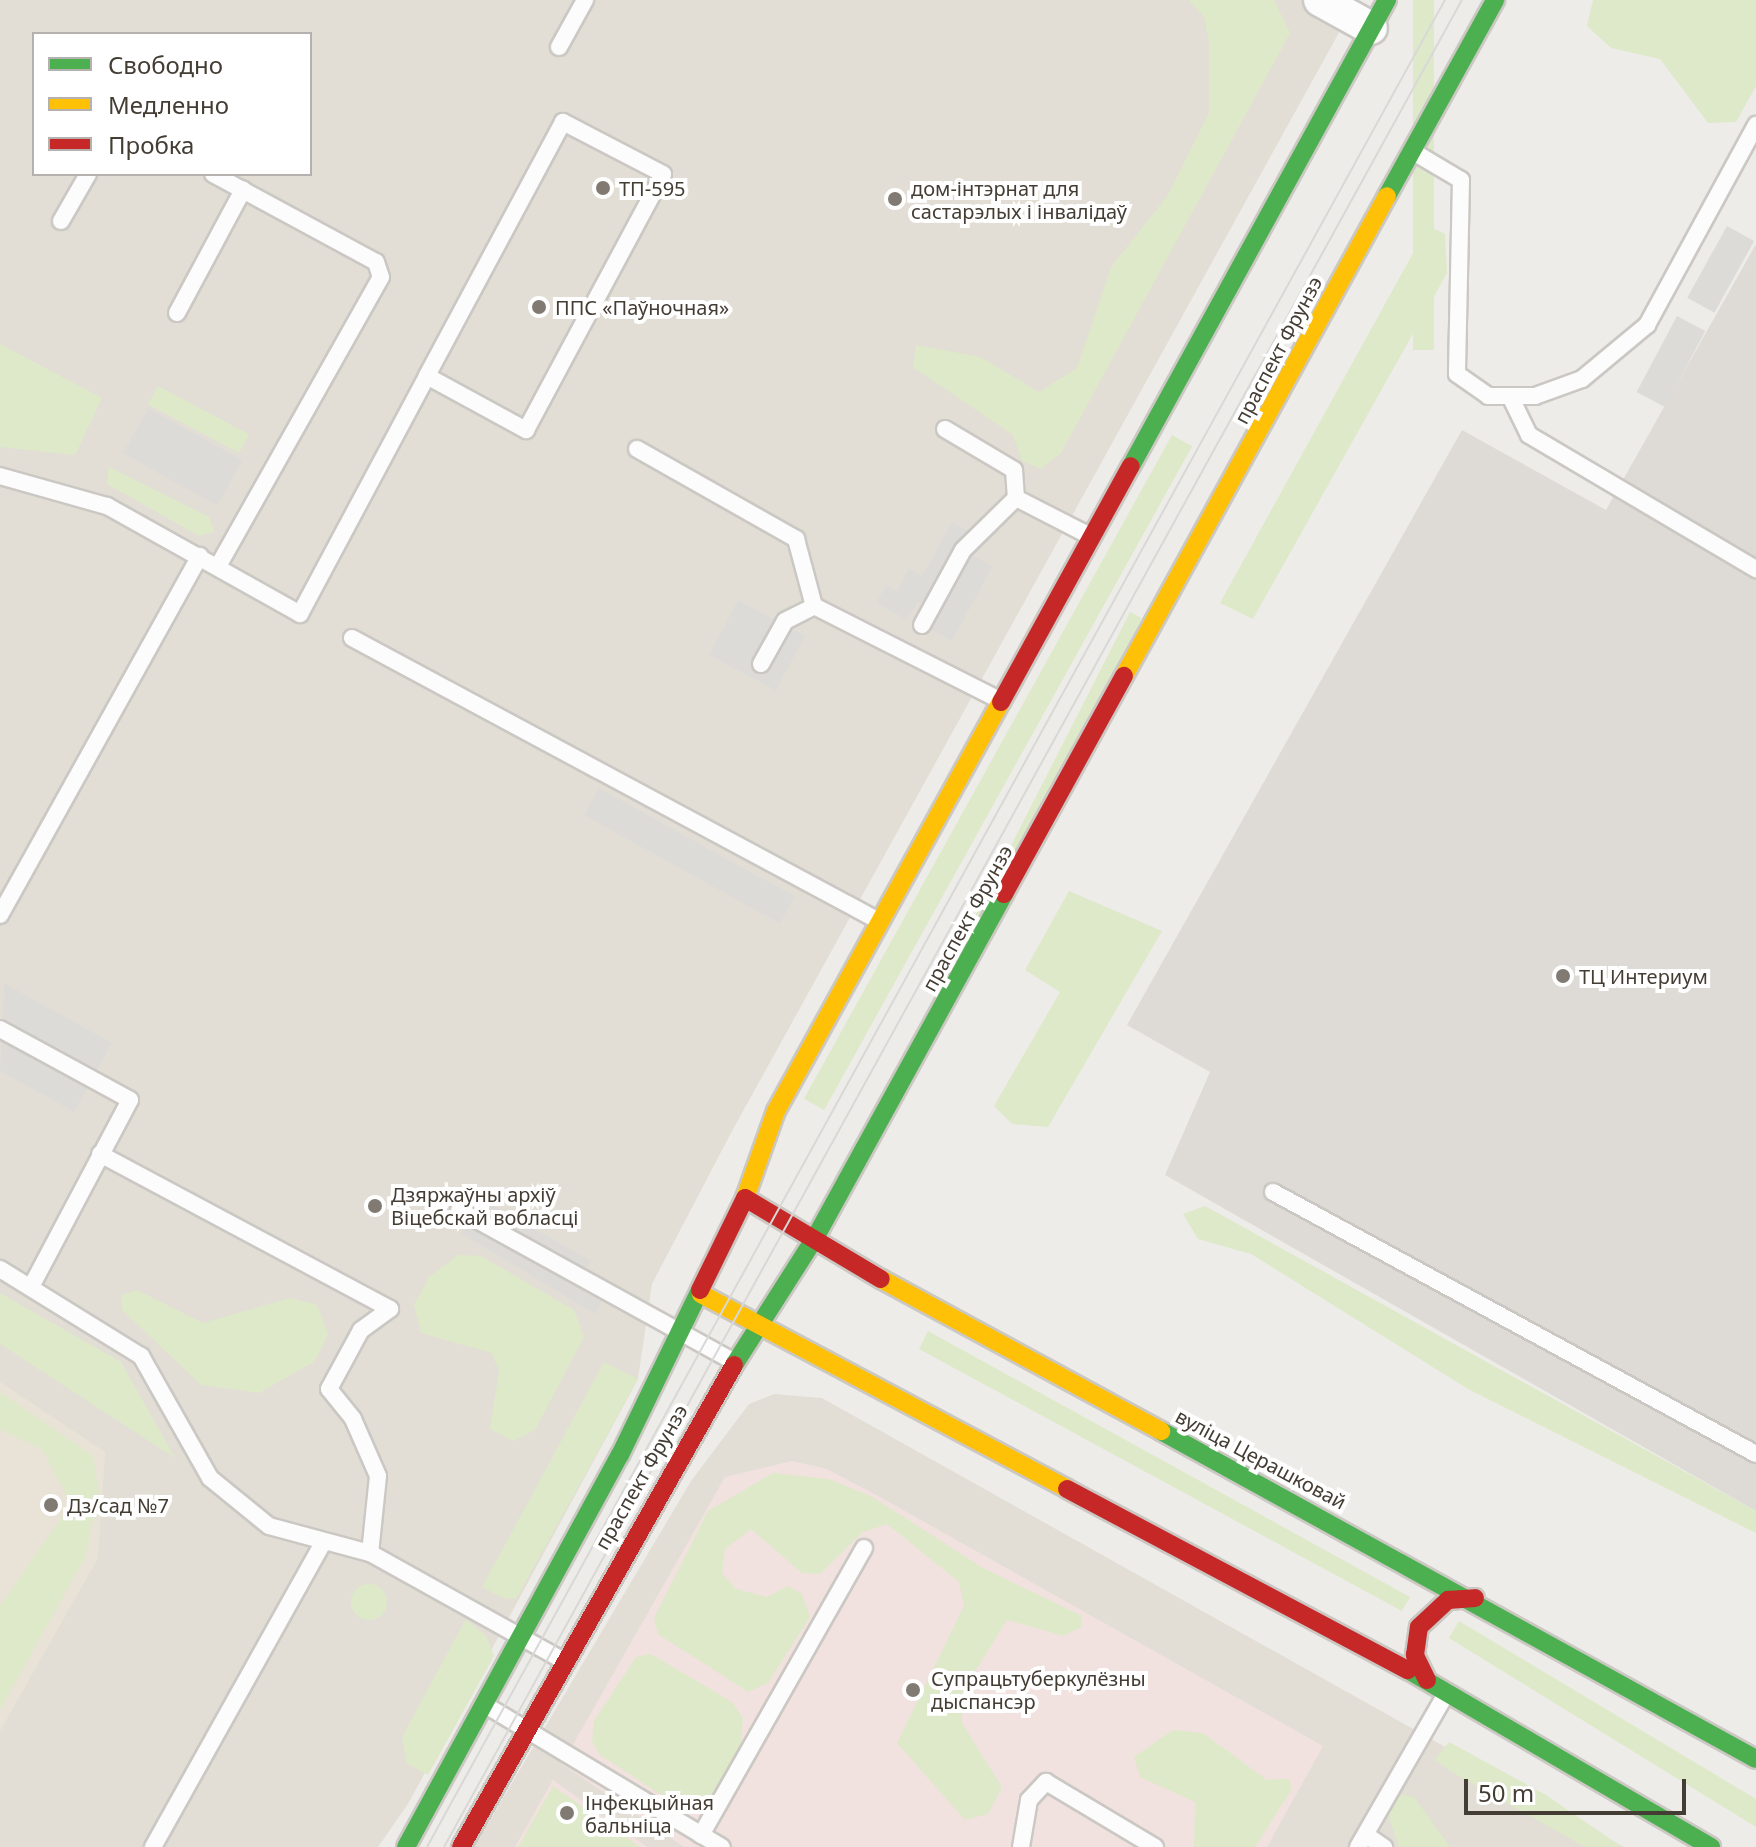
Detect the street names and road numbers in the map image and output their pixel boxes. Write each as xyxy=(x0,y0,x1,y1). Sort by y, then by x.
street label: праспект Фрунзэ xyxy=(1229,272,1327,428)
street label: праспект Фрунзэ xyxy=(917,841,1017,995)
street label: праспект Фрунзэ xyxy=(590,1400,692,1554)
street label: вуліца Церашковай xyxy=(1172,1404,1350,1514)

